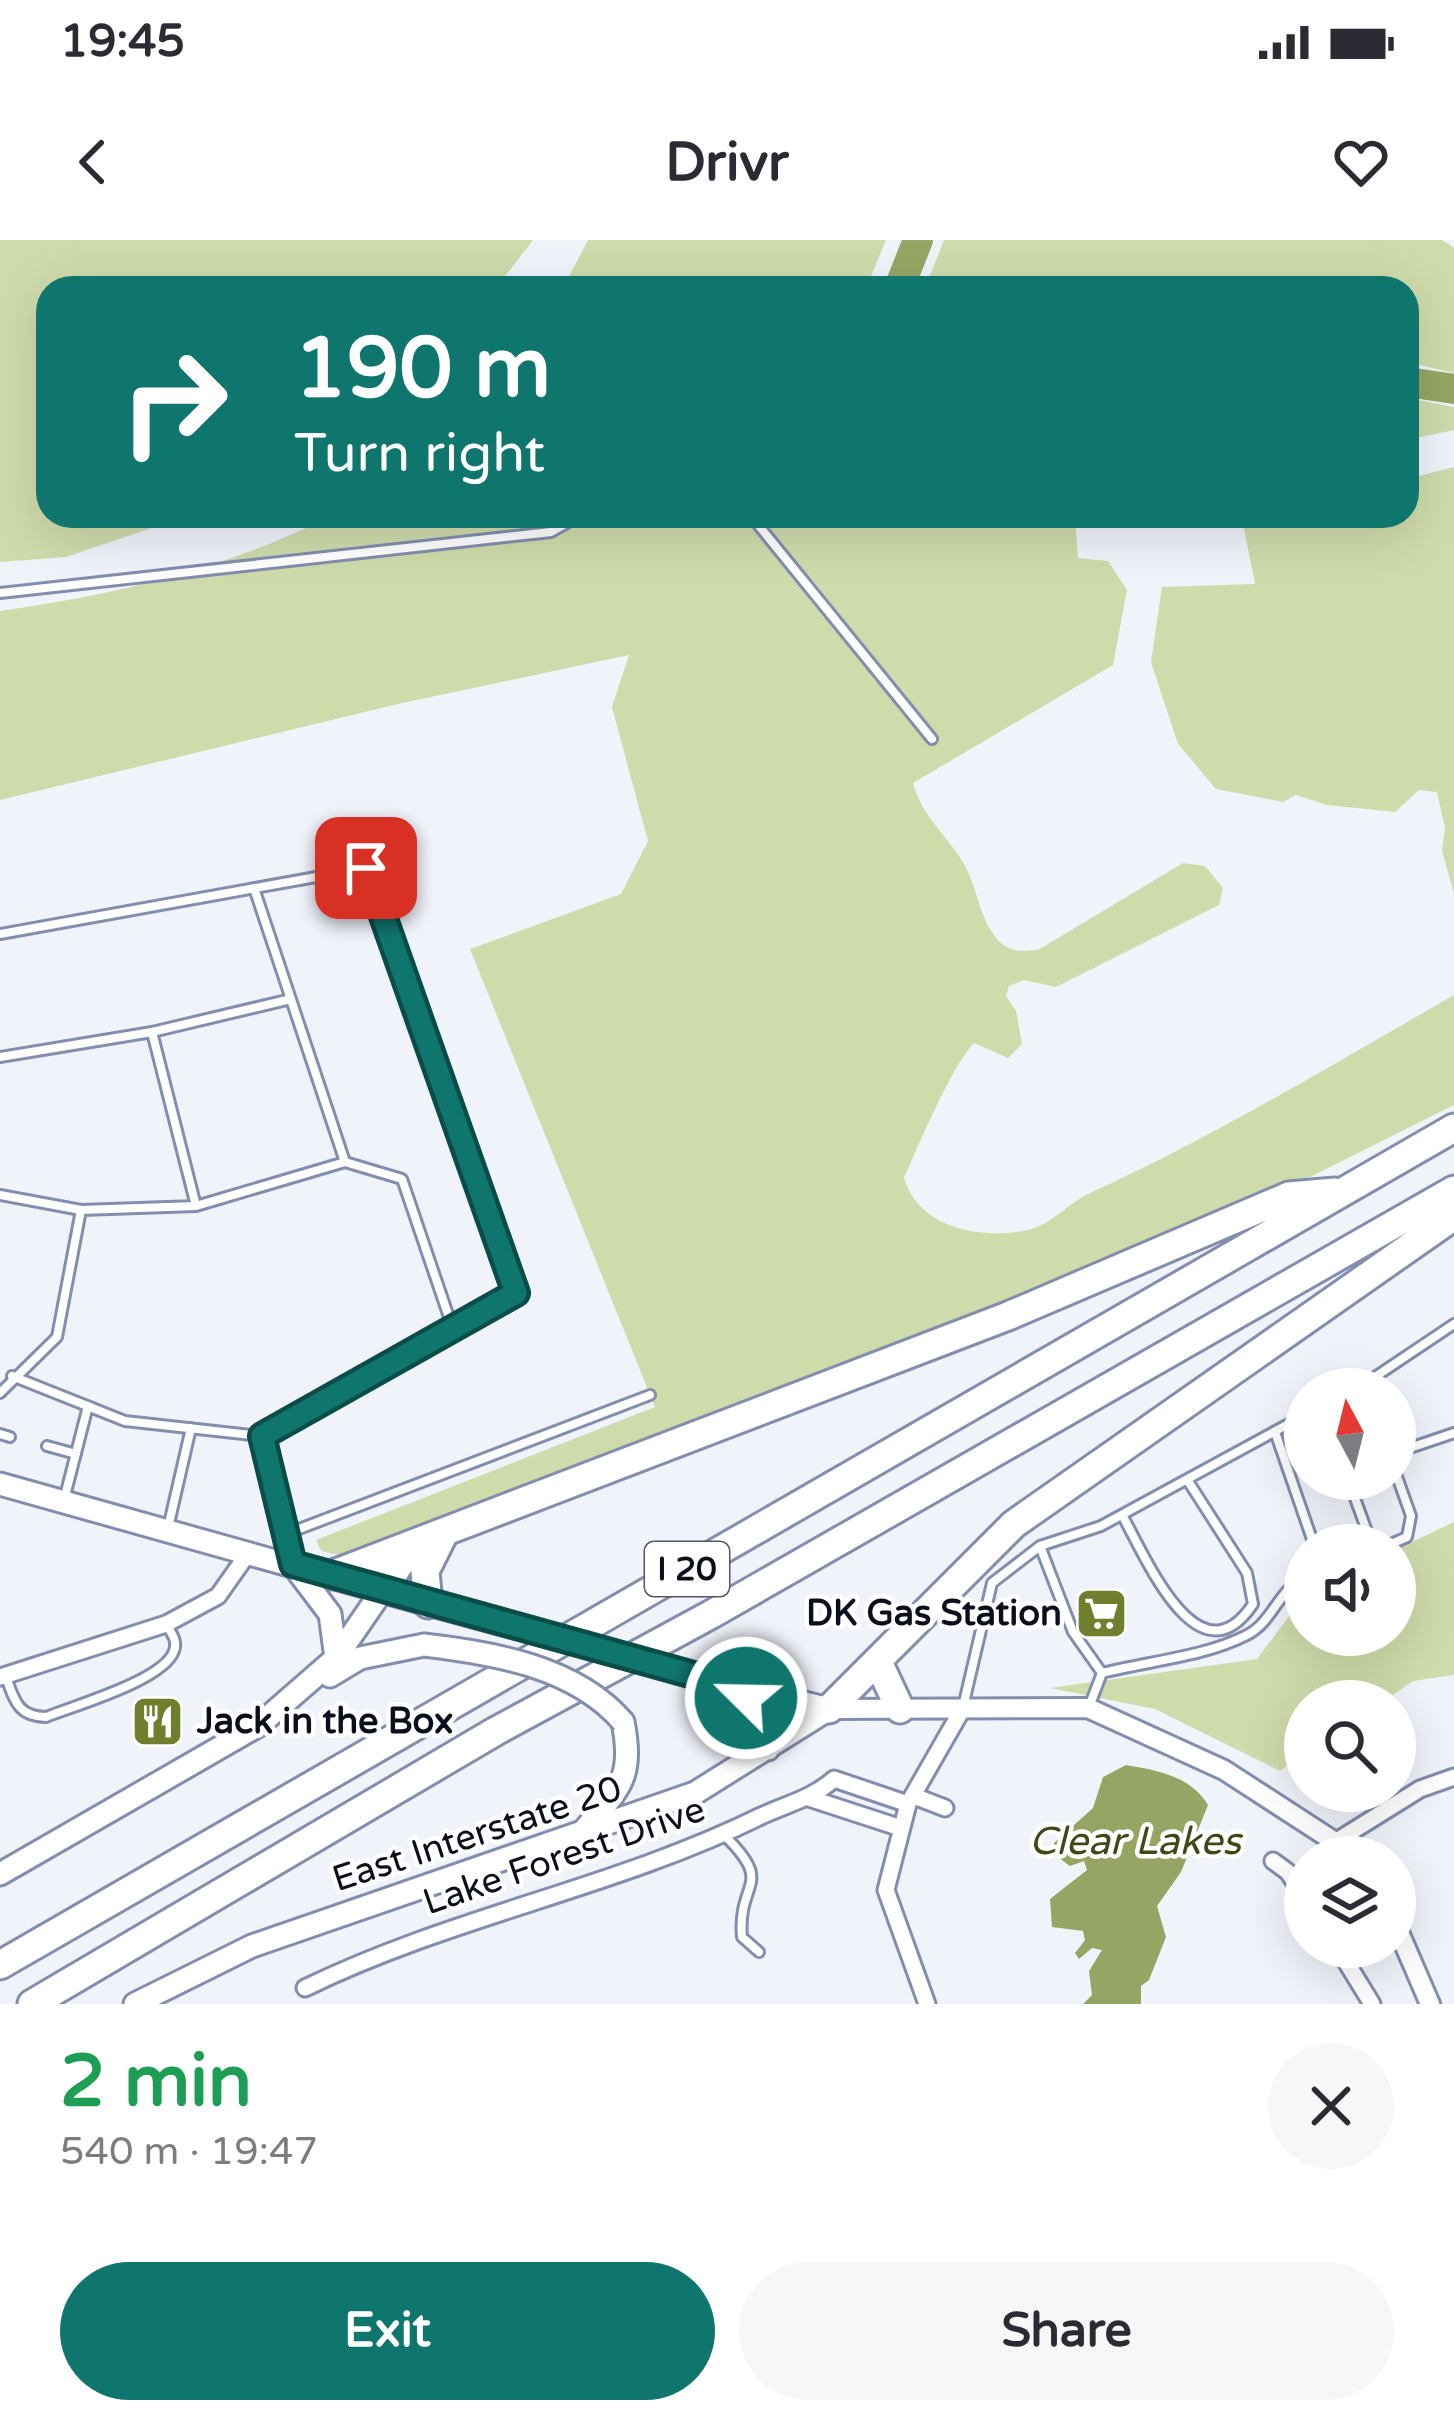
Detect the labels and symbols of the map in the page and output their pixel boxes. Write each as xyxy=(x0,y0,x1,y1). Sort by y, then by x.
pin xyxy=(315,817,417,919)
north arrow xyxy=(1284,1368,1416,1500)
road number: I 20 xyxy=(645,1542,729,1596)
supermarket icon: DK Gas Station xyxy=(1073,1585,1129,1641)
place label: DK Gas Station xyxy=(806,1592,1062,1635)
position arrow xyxy=(683,1635,809,1761)
restaurant icon: Jack in the Box xyxy=(130,1693,186,1749)
place label: Jack in the Box xyxy=(196,1700,454,1743)
street label: East Interstate 20 xyxy=(327,1767,627,1901)
street label: Lake Forest Drive xyxy=(418,1788,710,1924)
water label: Clear Lakes xyxy=(1029,1818,1243,1865)

